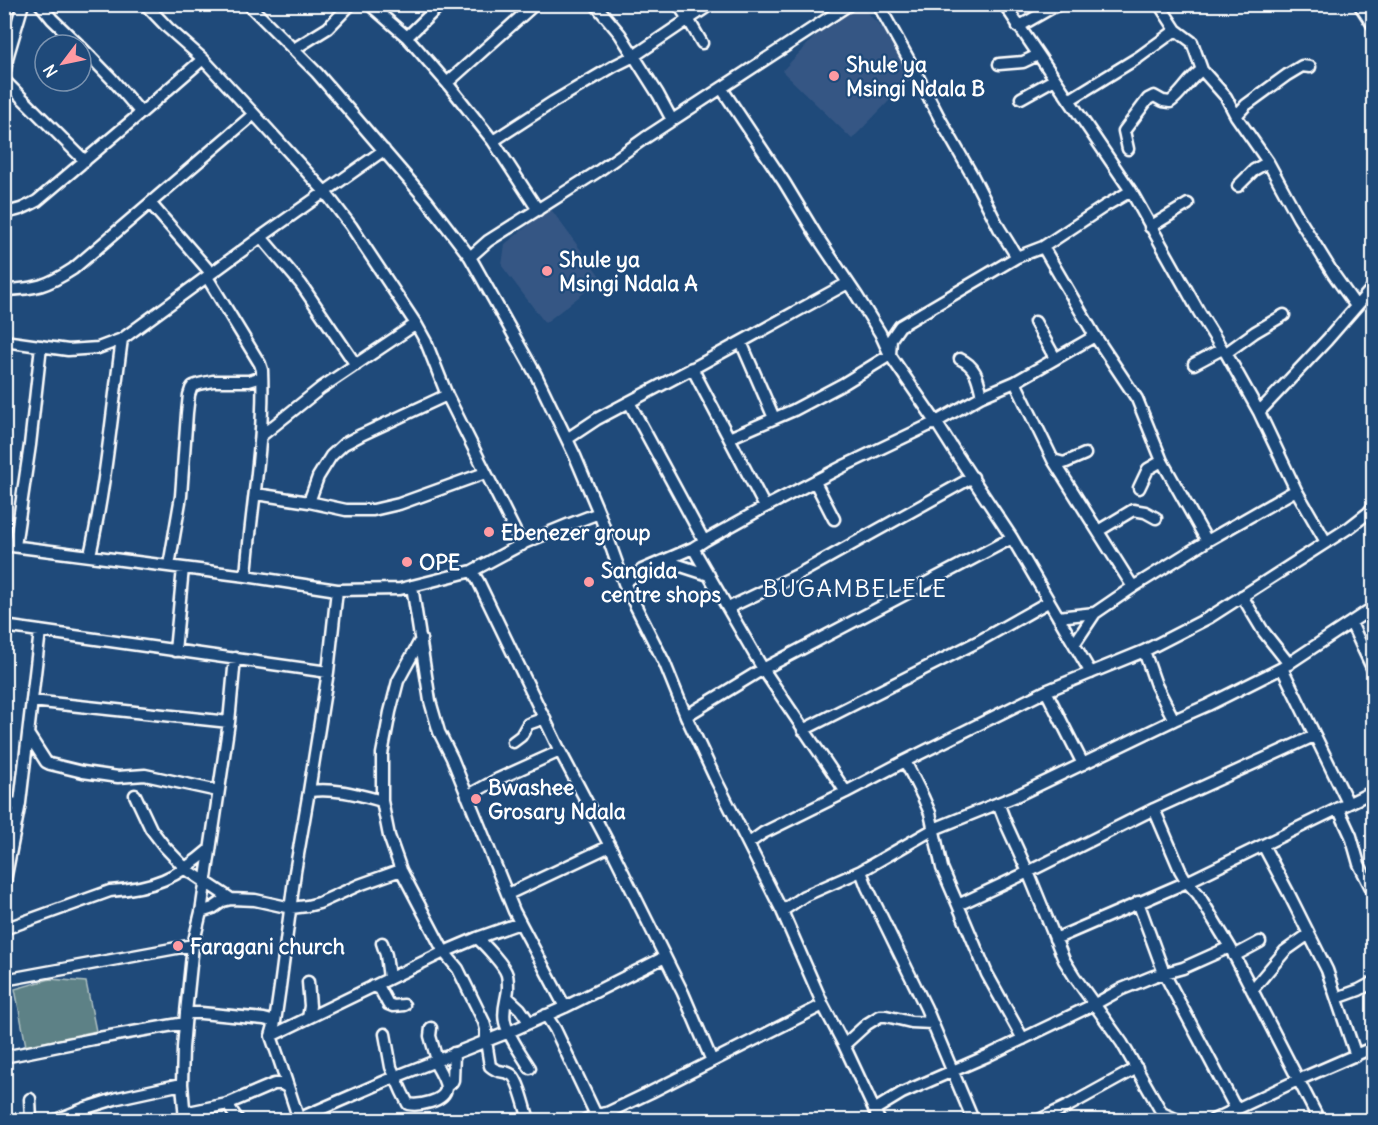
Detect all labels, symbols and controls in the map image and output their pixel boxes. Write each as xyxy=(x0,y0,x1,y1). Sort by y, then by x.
north arrow xyxy=(33,33,93,93)
place label: Shule ya Msingi Ndala B xyxy=(846,51,985,102)
text: N xyxy=(39,61,62,81)
marker: Shule ya Msingi Ndala B xyxy=(827,69,841,83)
place label: Shule ya Msingi Ndala A xyxy=(559,246,698,297)
marker: Shule ya Msingi Ndala A xyxy=(540,264,554,278)
place label: Ebenezer group xyxy=(501,519,650,546)
marker: Ebenezer group xyxy=(482,525,496,539)
place label: OPE xyxy=(419,549,460,576)
marker: OPE xyxy=(400,555,414,569)
place label: Sangida centre shops xyxy=(601,557,721,608)
district label: BUGAMBELELE xyxy=(762,573,948,603)
marker: Sangida centre shops xyxy=(582,575,596,589)
place label: Bwashee Grosary Ndala xyxy=(488,774,626,825)
marker: Bwashee Grosary Ndala xyxy=(469,792,483,806)
place label: Faragani church xyxy=(190,933,345,960)
marker: Faragani church xyxy=(171,939,185,953)

